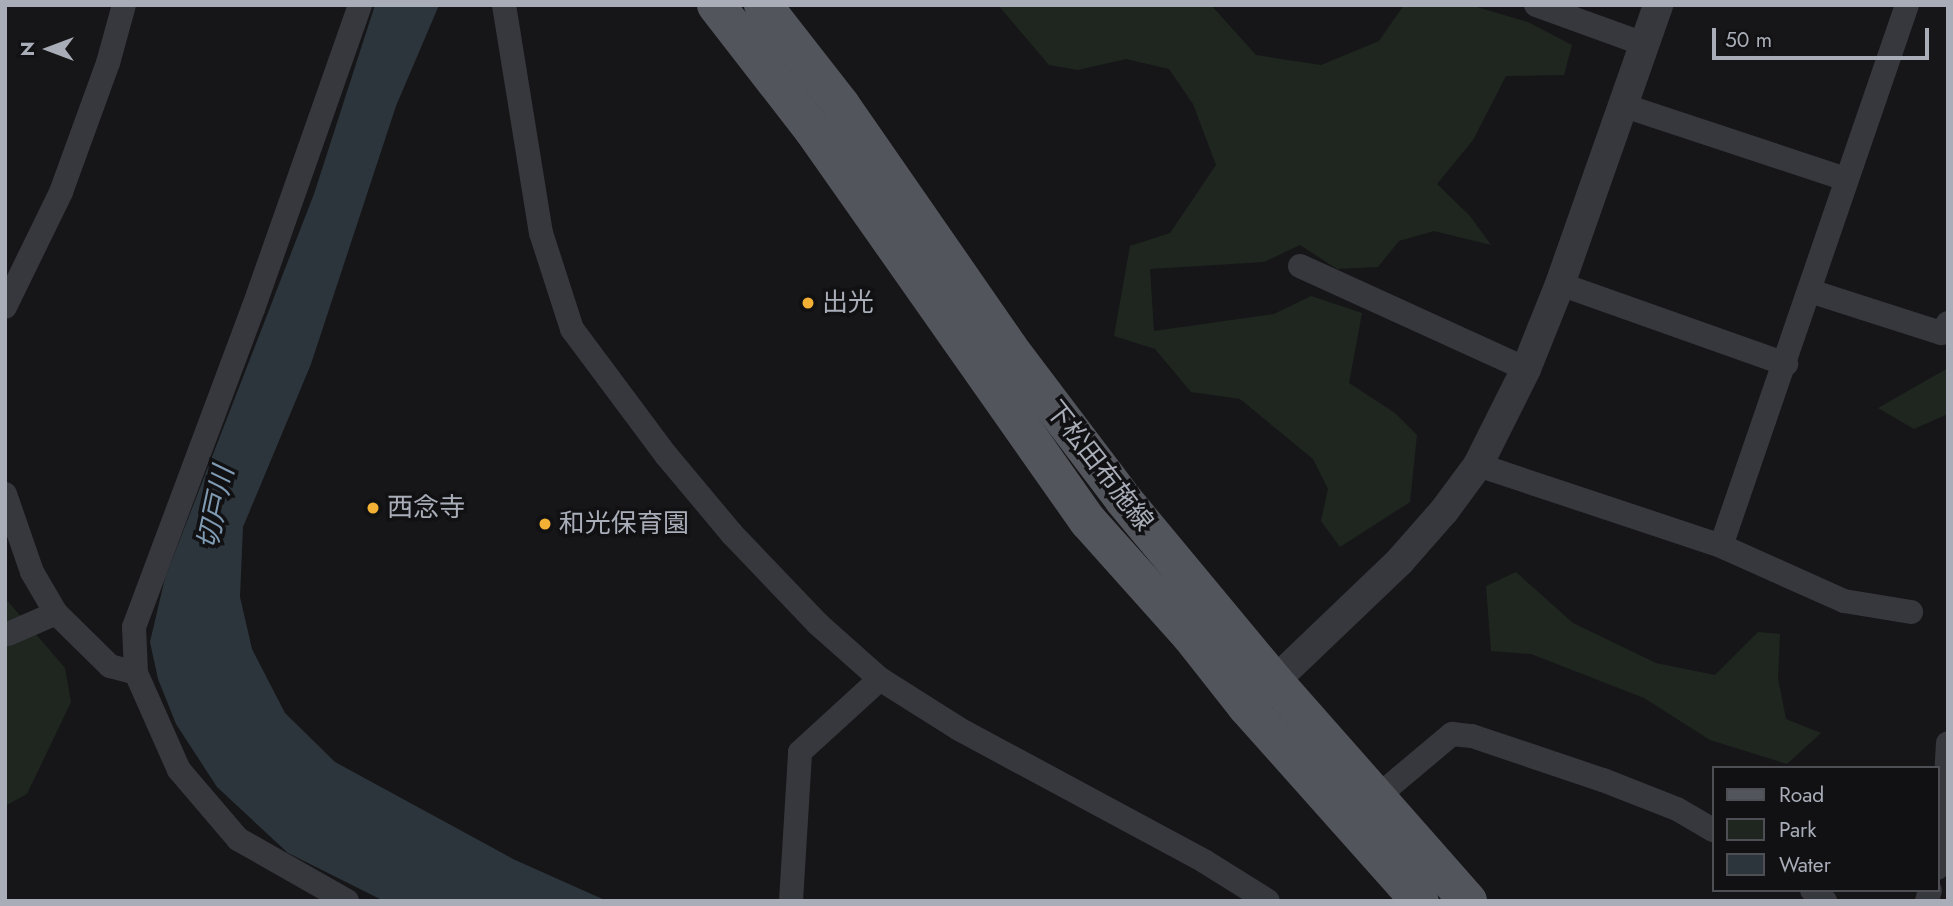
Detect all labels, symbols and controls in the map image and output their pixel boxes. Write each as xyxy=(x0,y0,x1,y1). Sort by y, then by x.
north arrow xyxy=(14,14,84,84)
scale bar xyxy=(1715,14,1932,58)
text: 50 m xyxy=(1725,25,1772,55)
text: N xyxy=(14,41,41,57)
place label: 出光 xyxy=(822,287,874,319)
marker: 出光 xyxy=(800,295,816,311)
street label: 下松田布施線 xyxy=(1039,395,1159,537)
water label: 切戸川 xyxy=(191,463,241,553)
place label: 西念寺 xyxy=(387,492,465,524)
marker: 西念寺 xyxy=(365,500,381,516)
place label: 和光保育園 xyxy=(559,508,689,540)
marker: 和光保育園 xyxy=(537,516,553,532)
legend xyxy=(1712,766,1939,892)
text: Road xyxy=(1779,780,1824,810)
text: Park xyxy=(1779,815,1816,845)
text: Water xyxy=(1779,850,1831,880)

